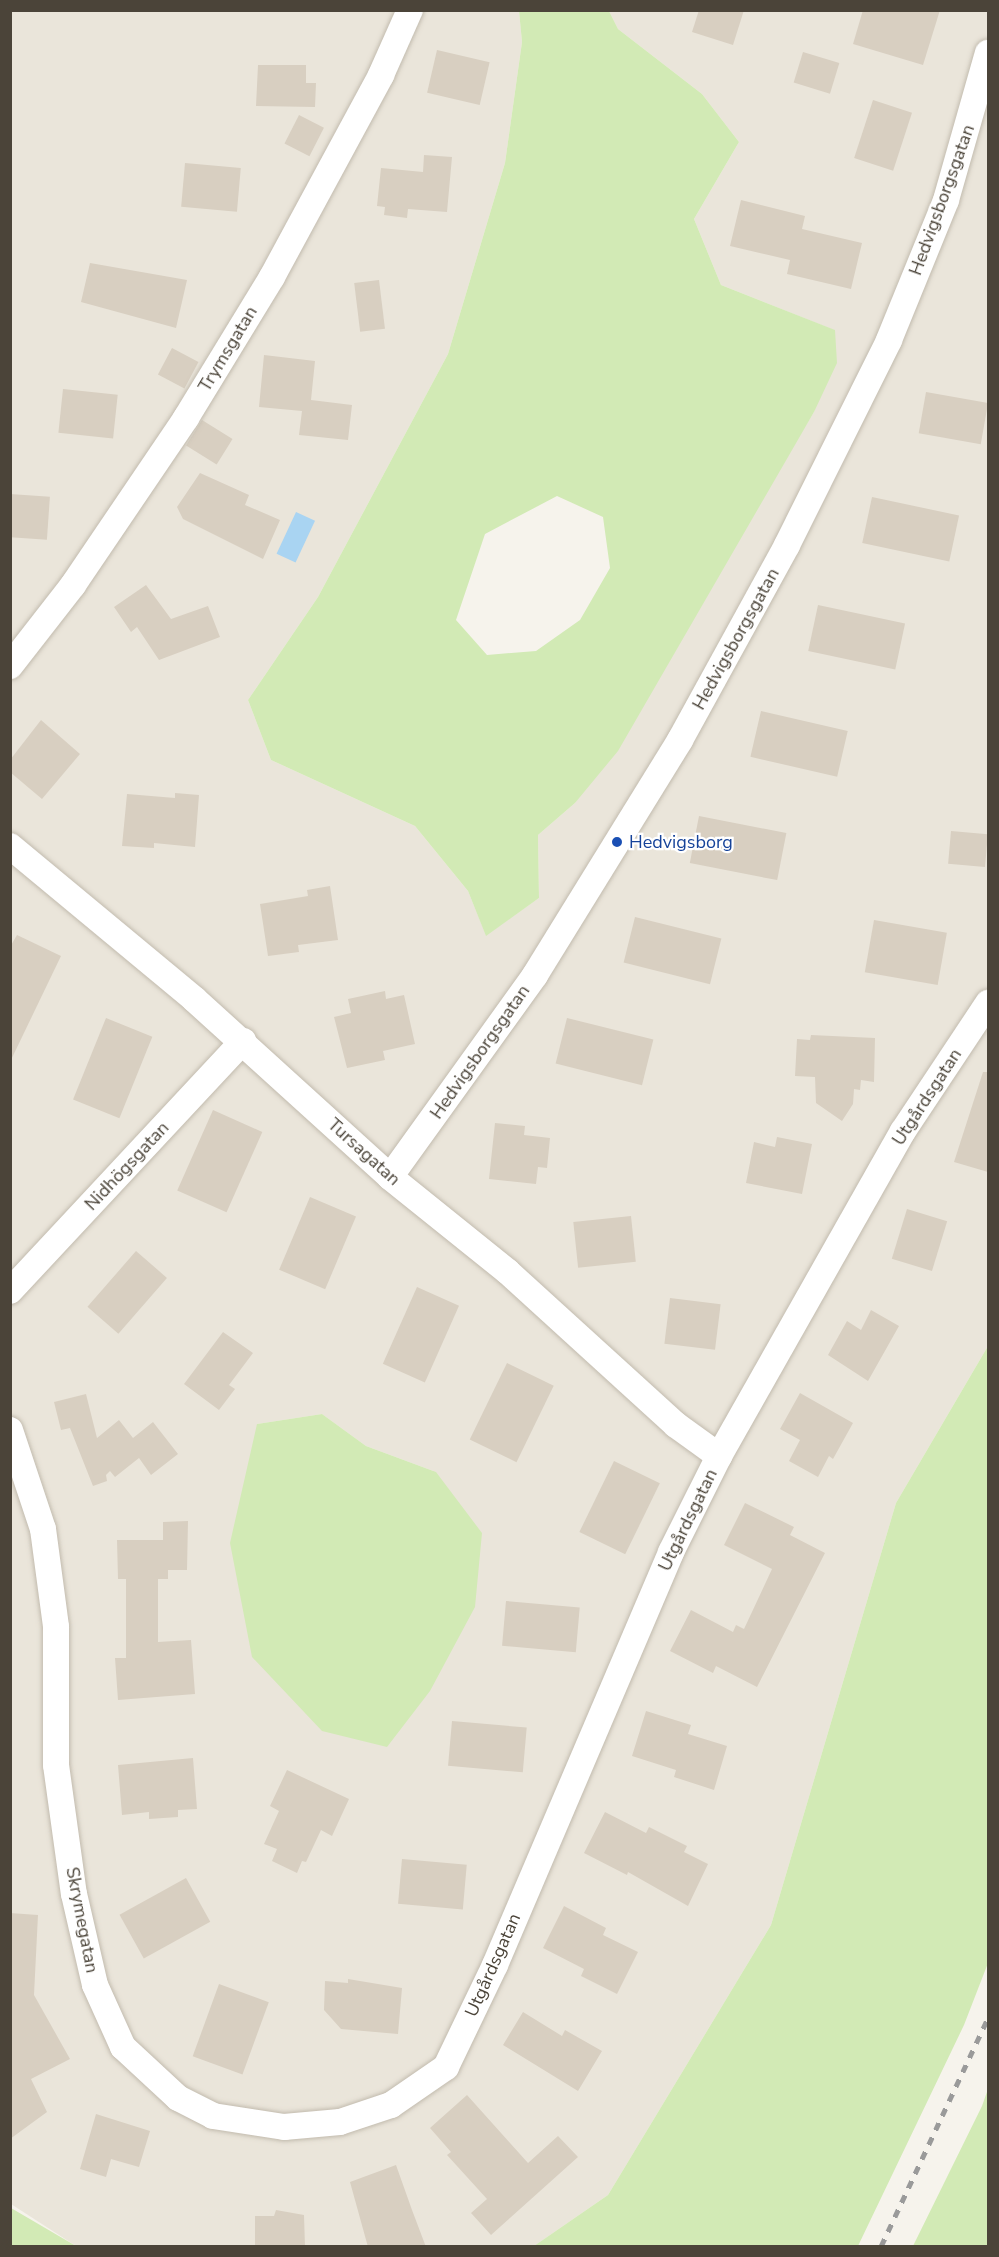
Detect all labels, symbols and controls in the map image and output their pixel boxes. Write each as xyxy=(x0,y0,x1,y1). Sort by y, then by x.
street label: Hedvigsborgsgatan xyxy=(905,122,979,278)
street label: Trymsgatan xyxy=(194,302,262,396)
street label: Hedvigsborgsgatan xyxy=(688,564,784,714)
place label: Hedvigsborg xyxy=(629,831,733,853)
marker: Hedvigsborg xyxy=(610,835,624,849)
street label: Hedvigsborgsgatan xyxy=(426,981,534,1123)
street label: Utgårdsgatan xyxy=(888,1045,966,1149)
street label: Tursagatan xyxy=(323,1114,405,1190)
street label: Nidhögsgatan xyxy=(80,1117,174,1215)
street label: Utgårdsgatan xyxy=(654,1465,722,1575)
street label: Skrymegatan xyxy=(61,1865,103,1975)
street label: Utgårdsgatan xyxy=(461,1910,525,2020)

